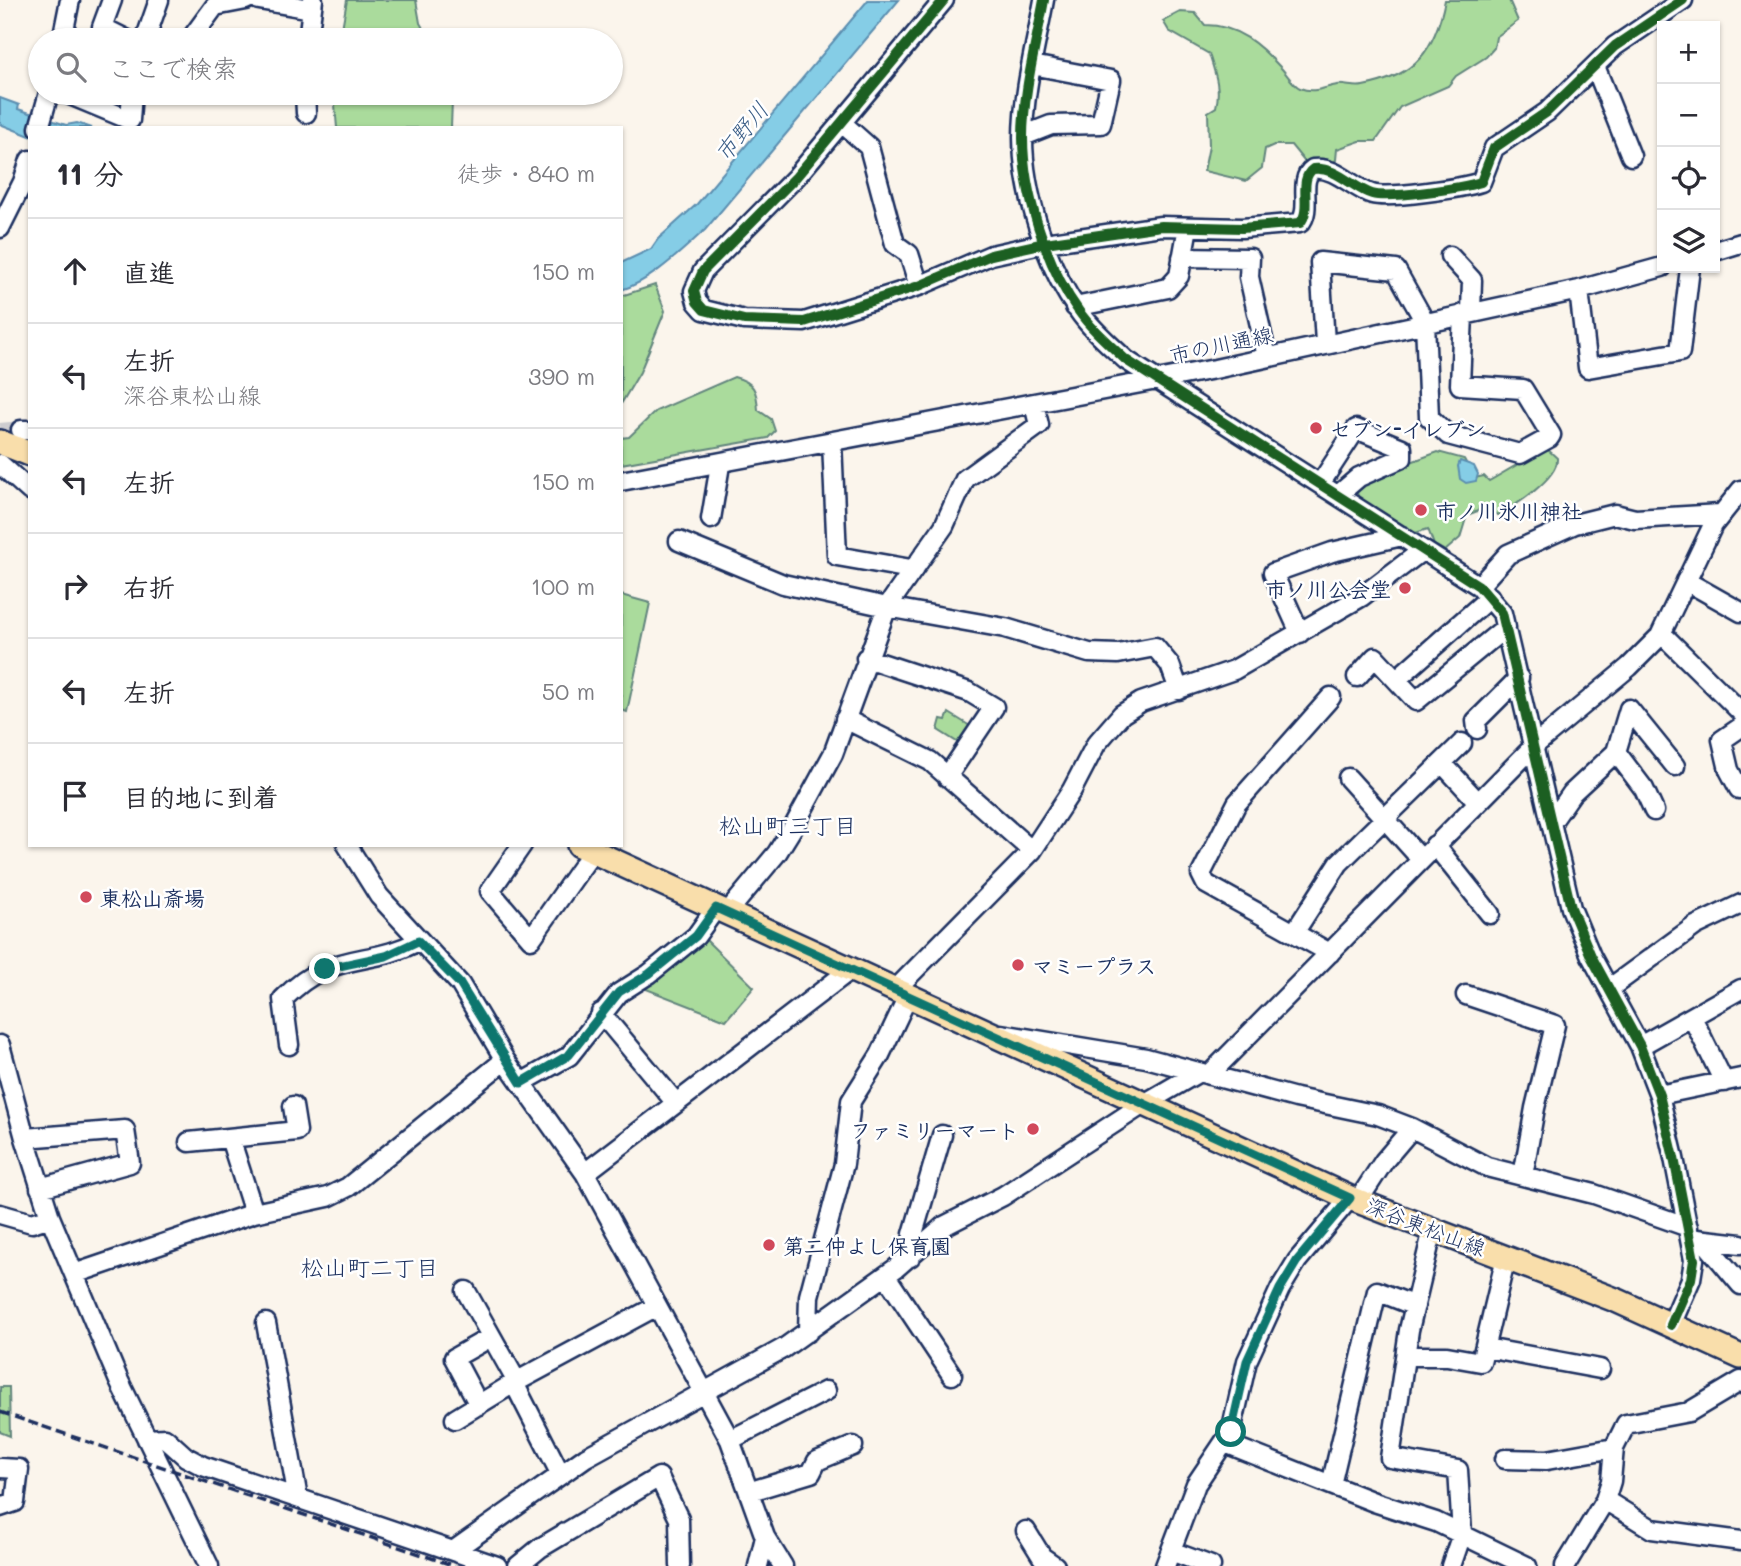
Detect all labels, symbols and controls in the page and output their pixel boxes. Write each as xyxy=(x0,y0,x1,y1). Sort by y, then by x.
map controls xyxy=(1657,21,1720,273)
button: + xyxy=(1657,21,1720,84)
search box xyxy=(28,28,623,105)
icon: search xyxy=(52,48,90,86)
text: ここで検索 xyxy=(108,51,238,85)
button: − xyxy=(1657,84,1720,147)
water label: 市野川 xyxy=(707,95,775,167)
button: locate xyxy=(1657,147,1720,210)
text: 11 分 xyxy=(56,153,123,193)
text: 徒歩 · 840 m xyxy=(457,158,595,188)
button: layers xyxy=(1657,210,1720,273)
icon: ahead xyxy=(56,252,94,290)
text: 直進 xyxy=(123,255,175,289)
text: 150 m xyxy=(531,256,595,286)
street label: 市の川通線 xyxy=(1167,320,1275,368)
text: 左折 xyxy=(123,343,175,377)
icon: left xyxy=(56,357,94,395)
text: 390 m xyxy=(528,361,595,391)
text: 深谷東松山線 xyxy=(123,380,261,410)
place label: セブン-イレブン xyxy=(1330,415,1486,442)
marker: セブン-イレブン xyxy=(1308,420,1324,436)
icon: left xyxy=(56,462,94,500)
text: 左折 xyxy=(123,465,175,499)
text: 150 m xyxy=(531,466,595,496)
place label: 市ノ川氷川神社 xyxy=(1435,497,1582,524)
marker: 市ノ川氷川神社 xyxy=(1413,502,1429,518)
icon: right xyxy=(56,567,94,605)
text: 右折 xyxy=(123,570,175,604)
text: 100 m xyxy=(531,571,595,601)
place label: 市ノ川公会堂 xyxy=(1265,575,1391,602)
marker: 市ノ川公会堂 xyxy=(1397,580,1413,596)
icon: left xyxy=(56,672,94,710)
text: 左折 xyxy=(123,675,175,709)
text: 50 m xyxy=(542,676,595,706)
icon: arrive xyxy=(56,777,94,815)
text: 目的地に到着 xyxy=(123,780,279,814)
district label: 松山町三丁目 xyxy=(719,810,857,840)
place label: 東松山斎場 xyxy=(100,884,205,911)
marker: 東松山斎場 xyxy=(78,889,94,905)
place label: マミープラス xyxy=(1032,952,1156,979)
route end xyxy=(309,953,340,984)
marker: マミープラス xyxy=(1010,957,1026,973)
place label: ファミリーマート xyxy=(850,1116,1019,1143)
marker: ファミリーマート xyxy=(1025,1121,1041,1137)
street label: 深谷東松山線 xyxy=(1362,1191,1490,1261)
place label: 第二仲よし保育園 xyxy=(783,1232,951,1259)
marker: 第二仲よし保育園 xyxy=(761,1237,777,1253)
district label: 松山町二丁目 xyxy=(301,1252,439,1282)
route start xyxy=(1215,1416,1246,1447)

